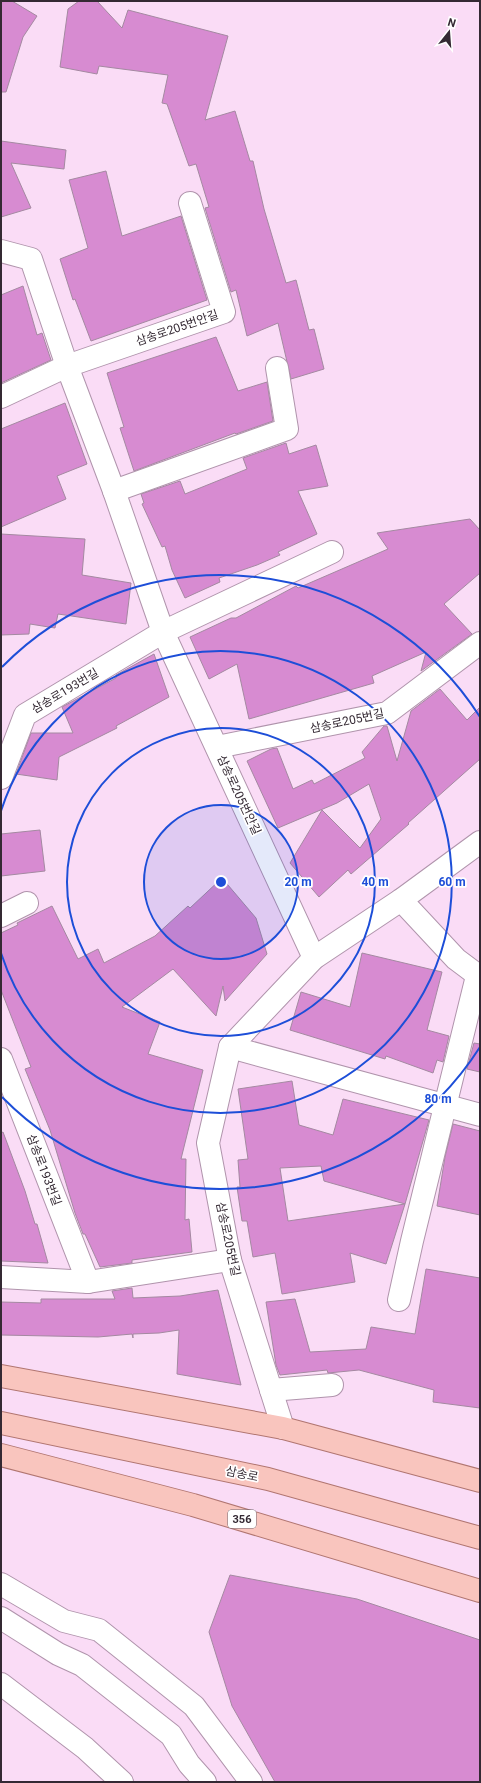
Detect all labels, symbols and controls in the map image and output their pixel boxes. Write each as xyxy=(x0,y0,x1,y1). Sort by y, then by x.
north arrow xyxy=(429,12,469,52)
text: N xyxy=(446,16,458,30)
street label: 삼송로205번안길 xyxy=(134,307,220,349)
street label: 삼송로193번길 xyxy=(29,666,101,716)
street label: 삼송로205번길 xyxy=(309,706,385,736)
street label: 삼송로205번안길 xyxy=(214,753,264,837)
centre of rings xyxy=(214,875,228,889)
text: 20 m xyxy=(284,875,312,889)
text: 40 m xyxy=(361,875,389,889)
text: 60 m xyxy=(438,875,466,889)
text: 80 m xyxy=(424,1092,452,1106)
street label: 삼송로193번길 xyxy=(24,1132,64,1208)
street label: 삼송로205번길 xyxy=(213,1201,243,1277)
street label: 삼송로 xyxy=(224,1464,260,1484)
road number: 356 xyxy=(228,1510,256,1528)

